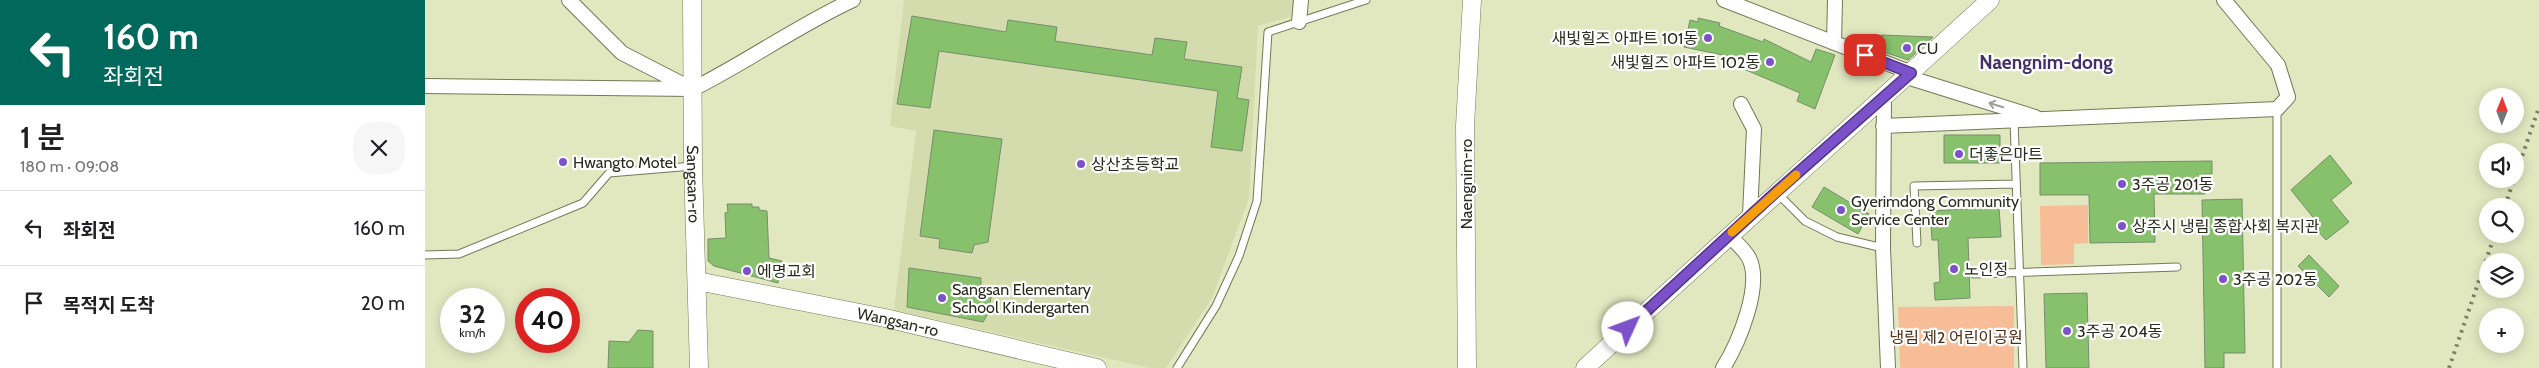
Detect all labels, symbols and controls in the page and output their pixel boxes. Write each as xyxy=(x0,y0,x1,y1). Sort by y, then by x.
text: 160 m xyxy=(103,15,199,58)
icon: left xyxy=(20,20,85,85)
place label: 새빛힐즈 아파트 101동 xyxy=(1551,29,1698,48)
marker: 새빛힐즈 아파트 101동 xyxy=(1702,32,1714,44)
pin xyxy=(1844,34,1886,76)
place label: CU xyxy=(1917,39,1938,58)
icon: arrive xyxy=(1851,41,1879,69)
marker: CU xyxy=(1901,42,1913,54)
district label: Naengnim-dong xyxy=(1979,51,2113,74)
place label: 새빛힐즈 아파트 102동 xyxy=(1610,53,1760,72)
marker: 새빛힐즈 아파트 102동 xyxy=(1764,56,1776,68)
text: 좌회전 xyxy=(103,63,164,90)
north arrow xyxy=(2479,88,2524,132)
map controls xyxy=(2479,88,2524,353)
one-way arrow xyxy=(1989,100,2005,109)
text: 1 분 xyxy=(20,119,65,156)
button: close xyxy=(353,122,405,174)
street label: Naengnim-ro xyxy=(1457,138,1476,229)
button: sound xyxy=(2479,143,2524,188)
street label: Sangsan-ro xyxy=(683,145,704,223)
place label: 더좋은마트 xyxy=(1969,145,2043,164)
marker: 더좋은마트 xyxy=(1953,148,1965,160)
place label: Hwangto Motel xyxy=(573,153,677,172)
place label: 상산초등학교 xyxy=(1091,155,1179,174)
marker: Hwangto Motel xyxy=(557,156,569,168)
text: 180 m · 09:08 xyxy=(20,157,119,176)
marker: 상산초등학교 xyxy=(1075,158,1087,170)
place label: 3주공 201동 xyxy=(2132,175,2213,194)
marker: 3주공 201동 xyxy=(2116,178,2128,190)
place label: Gyerimdong Community Service Center xyxy=(1851,192,2019,229)
button: search xyxy=(2479,198,2524,243)
marker: Gyerimdong Community Service Center xyxy=(1835,204,1847,216)
icon: left xyxy=(20,214,48,242)
text: 160 m xyxy=(354,217,405,240)
place label: 상주시 냉림 종합사회 복지관 xyxy=(2132,217,2320,236)
text: 좌회전 xyxy=(63,219,115,242)
marker: 상주시 냉림 종합사회 복지관 xyxy=(2116,220,2128,232)
button: layers xyxy=(2479,253,2524,298)
place label: 노인정 xyxy=(1964,260,2008,279)
place label: 에명교회 xyxy=(757,262,816,281)
marker: 노인정 xyxy=(1948,263,1960,275)
marker: 에명교회 xyxy=(741,265,753,277)
place label: 3주공 202동 xyxy=(2233,270,2318,289)
marker: 3주공 202동 xyxy=(2217,273,2229,285)
place label: Sangsan Elementary School Kindergarten xyxy=(952,280,1091,317)
speed limit sign: 40 xyxy=(515,288,580,353)
icon: arrive xyxy=(20,289,48,317)
text: 20 m xyxy=(361,292,405,315)
marker: Sangsan Elementary School Kindergarten xyxy=(936,292,948,304)
text: 목적지 도착 xyxy=(63,294,155,317)
text: 32 xyxy=(459,299,486,329)
position arrow xyxy=(1601,301,1653,353)
street label: Wangsan-ro xyxy=(856,303,941,340)
button: + xyxy=(2479,308,2524,353)
place label: 3주공 204동 xyxy=(2077,322,2162,341)
text: km/h xyxy=(459,325,486,340)
marker: 3주공 204동 xyxy=(2061,325,2073,337)
park label: 냉림 제2 어린이공원 xyxy=(1889,328,2023,347)

